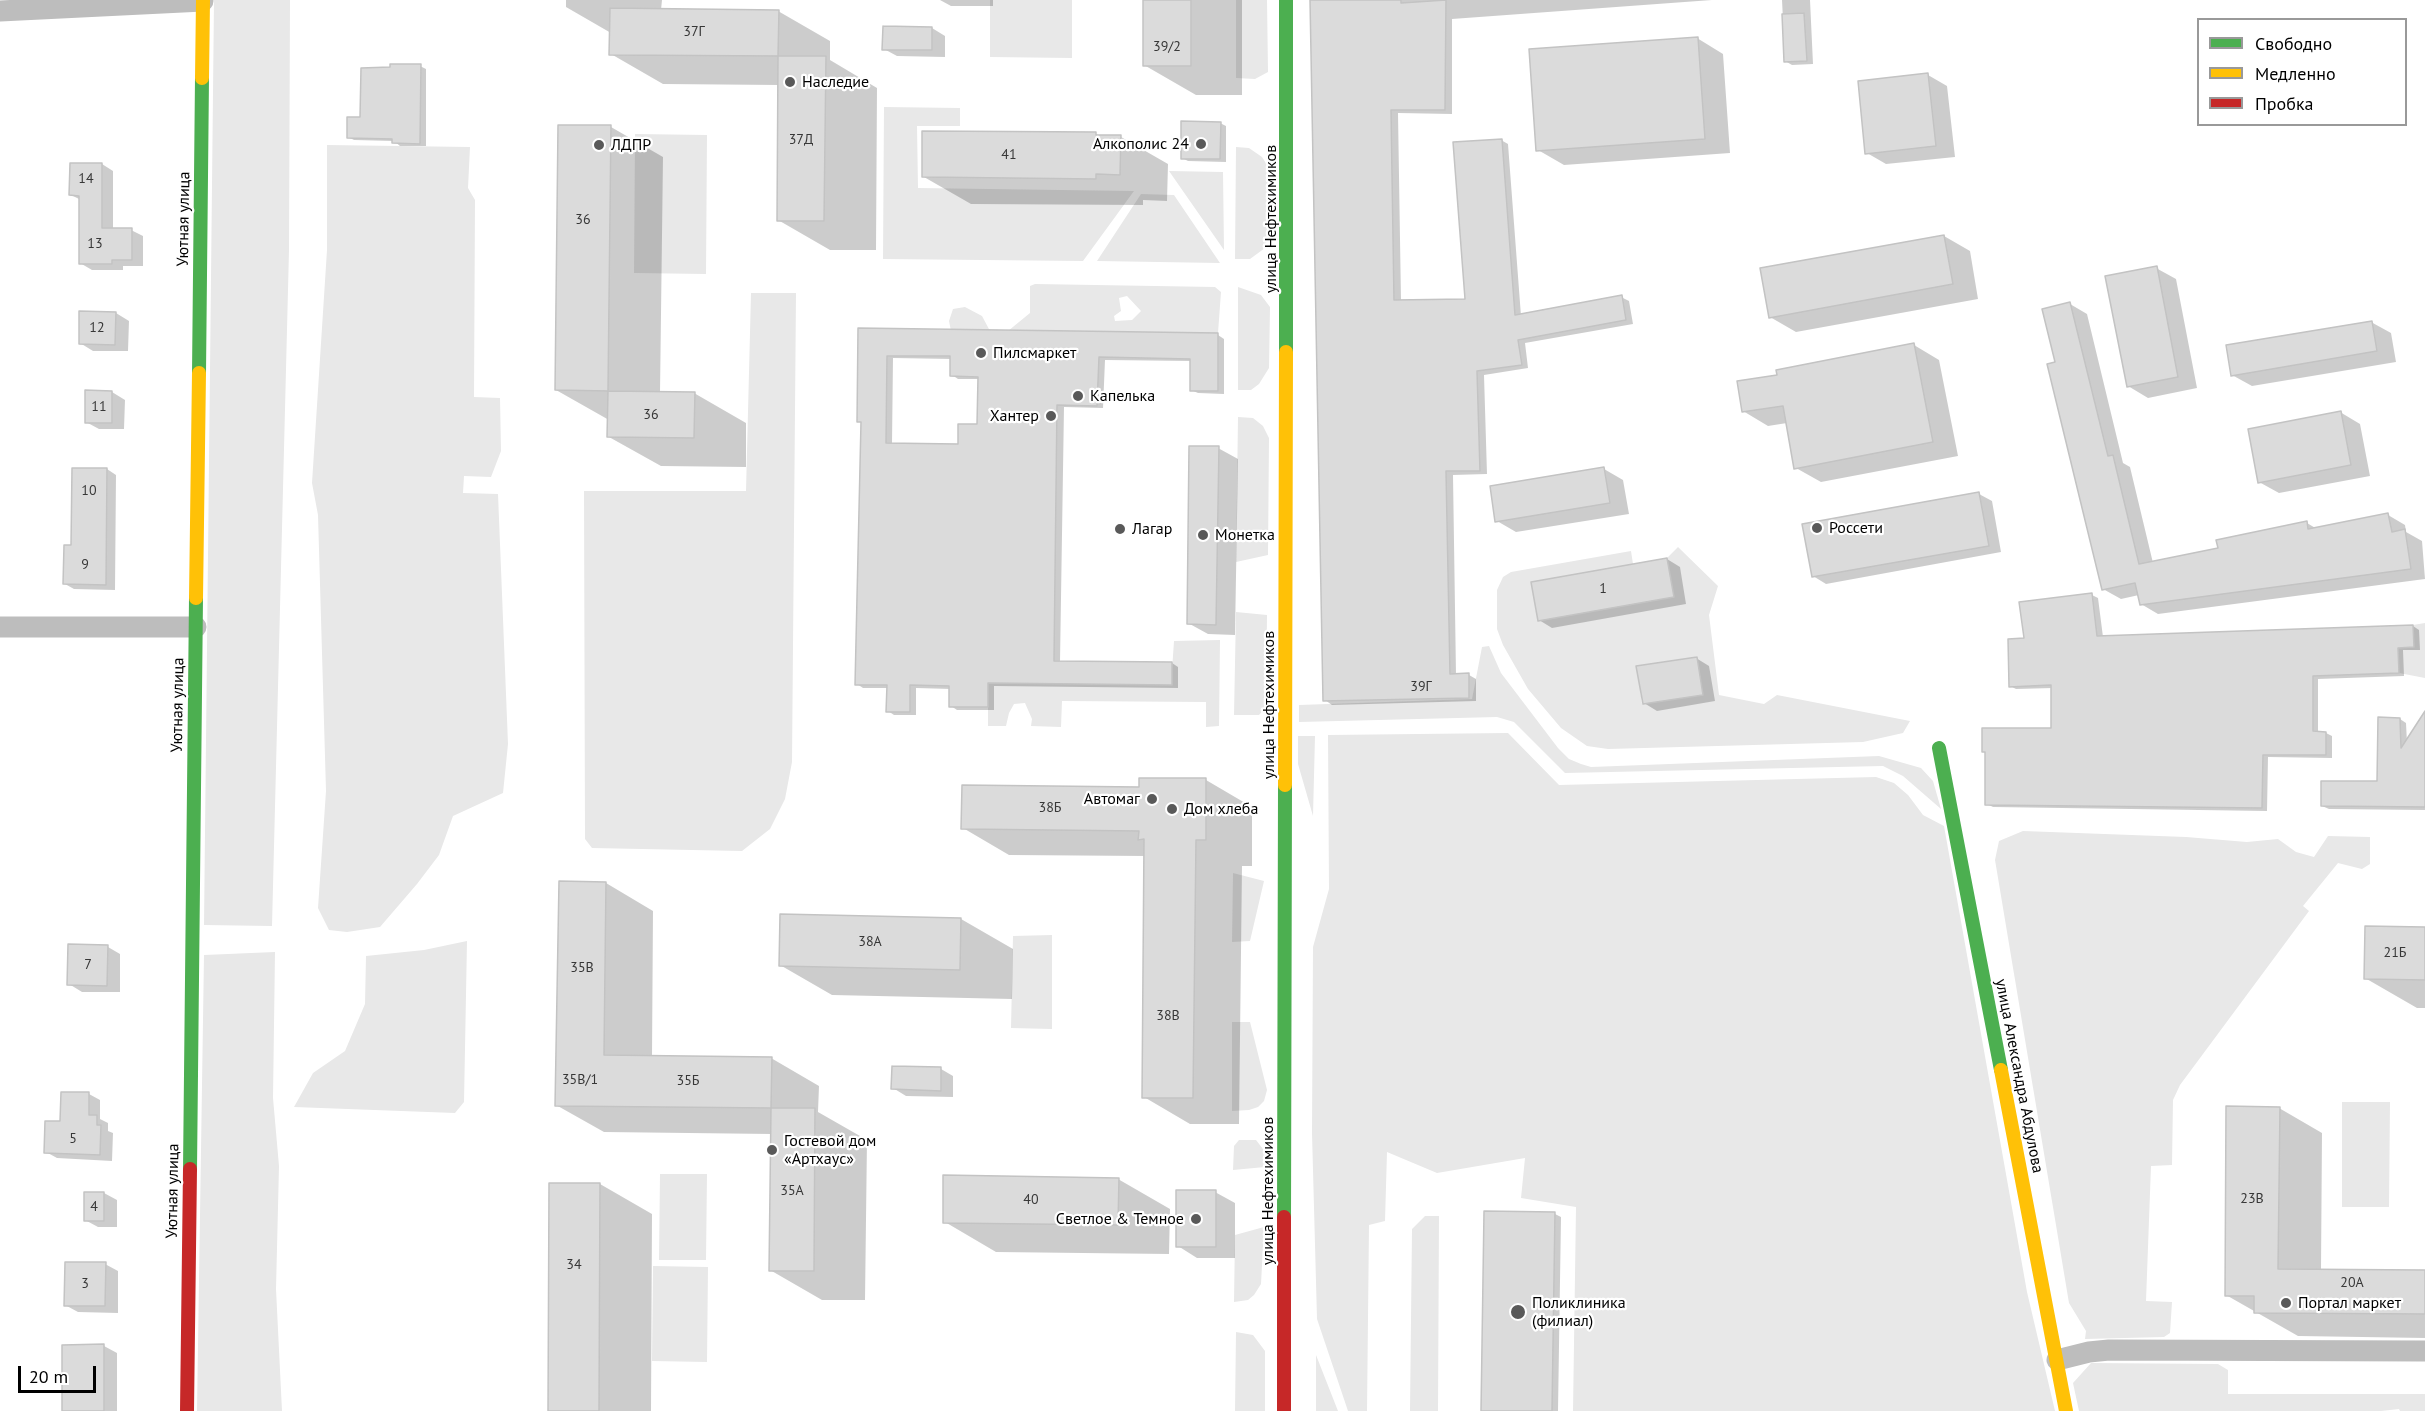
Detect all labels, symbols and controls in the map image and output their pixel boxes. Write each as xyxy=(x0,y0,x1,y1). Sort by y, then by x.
legend xyxy=(2197,18,2407,126)
house number: 37Г xyxy=(683,24,705,40)
text: Свободно xyxy=(2255,32,2332,55)
house number: 39/2 xyxy=(1153,39,1181,55)
text: Медленно xyxy=(2255,62,2336,85)
place label: Наследие xyxy=(802,72,869,92)
marker: Наследие xyxy=(783,75,797,89)
text: Пробка xyxy=(2255,92,2313,115)
house number: 37Д xyxy=(789,132,813,148)
place label: Алкополис 24 xyxy=(1093,134,1189,154)
place label: ЛДПР xyxy=(611,135,651,155)
marker: Алкополис 24 xyxy=(1194,137,1208,151)
marker: ЛДПР xyxy=(592,138,606,152)
street label: улица Нефтехимиков xyxy=(1261,145,1281,293)
house number: 41 xyxy=(1001,147,1017,163)
house number: 14 xyxy=(78,171,94,187)
street label: Уютная улица xyxy=(174,171,194,267)
house number: 36 xyxy=(575,212,591,228)
house number: 13 xyxy=(87,236,103,252)
house number: 12 xyxy=(89,320,105,336)
place label: Пилсмаркет xyxy=(993,343,1076,363)
marker: Пилсмаркет xyxy=(974,346,988,360)
place label: Капелька xyxy=(1090,386,1155,406)
marker: Капелька xyxy=(1071,389,1085,403)
house number: 11 xyxy=(91,399,107,415)
place label: Хантер xyxy=(990,406,1039,426)
house number: 36 xyxy=(643,407,659,423)
marker: Хантер xyxy=(1044,409,1058,423)
house number: 10 xyxy=(81,483,97,499)
place label: Россети xyxy=(1829,518,1883,538)
place label: Лагар xyxy=(1132,519,1172,539)
marker: Россети xyxy=(1810,521,1824,535)
marker: Лагар xyxy=(1113,522,1127,536)
place label: Монетка xyxy=(1215,525,1275,545)
marker: Монетка xyxy=(1196,528,1210,542)
house number: 9 xyxy=(81,557,89,573)
house number: 1 xyxy=(1599,581,1607,597)
street label: улица Нефтехимиков xyxy=(1259,631,1279,779)
street label: Уютная улица xyxy=(168,657,188,753)
house number: 39Г xyxy=(1410,679,1432,695)
place label: Автомаг xyxy=(1084,789,1140,809)
marker: Автомаг xyxy=(1145,792,1159,806)
place label: Дом хлеба xyxy=(1184,799,1258,819)
house number: 38Б xyxy=(1039,800,1061,816)
marker: Дом хлеба xyxy=(1165,802,1179,816)
house number: 38А xyxy=(858,934,882,950)
house number: 21Б xyxy=(2384,945,2406,961)
house number: 7 xyxy=(84,957,92,973)
house number: 35В xyxy=(570,960,594,976)
street label: улица Александра Абдулова xyxy=(1991,977,2047,1175)
house number: 38В xyxy=(1156,1008,1180,1024)
house number: 35В/1 xyxy=(562,1072,598,1088)
house number: 35Б xyxy=(677,1073,699,1089)
street label: улица Нефтехимиков xyxy=(1258,1117,1278,1265)
house number: 5 xyxy=(69,1131,77,1147)
place label: Гостевой дом «Артхаус» xyxy=(784,1131,876,1169)
street label: Уютная улица xyxy=(163,1143,183,1239)
marker: Гостевой дом «Артхаус» xyxy=(765,1143,779,1157)
house number: 35А xyxy=(780,1183,804,1199)
house number: 23В xyxy=(2240,1191,2264,1207)
house number: 40 xyxy=(1023,1192,1039,1208)
house number: 4 xyxy=(90,1199,98,1215)
place label: Светлое & Темное xyxy=(1056,1209,1184,1229)
marker: Светлое & Темное xyxy=(1189,1212,1203,1226)
house number: 34 xyxy=(566,1257,582,1273)
house number: 20А xyxy=(2340,1275,2364,1291)
house number: 3 xyxy=(81,1276,89,1292)
place label: Поликлиника (филиал) xyxy=(1532,1293,1626,1331)
place label: Портал маркет xyxy=(2298,1293,2401,1313)
marker: Портал маркет xyxy=(2279,1296,2293,1310)
marker: Поликлиника (филиал) xyxy=(1509,1303,1527,1321)
scale bar xyxy=(21,1354,99,1392)
text: 20 m xyxy=(29,1365,68,1388)

